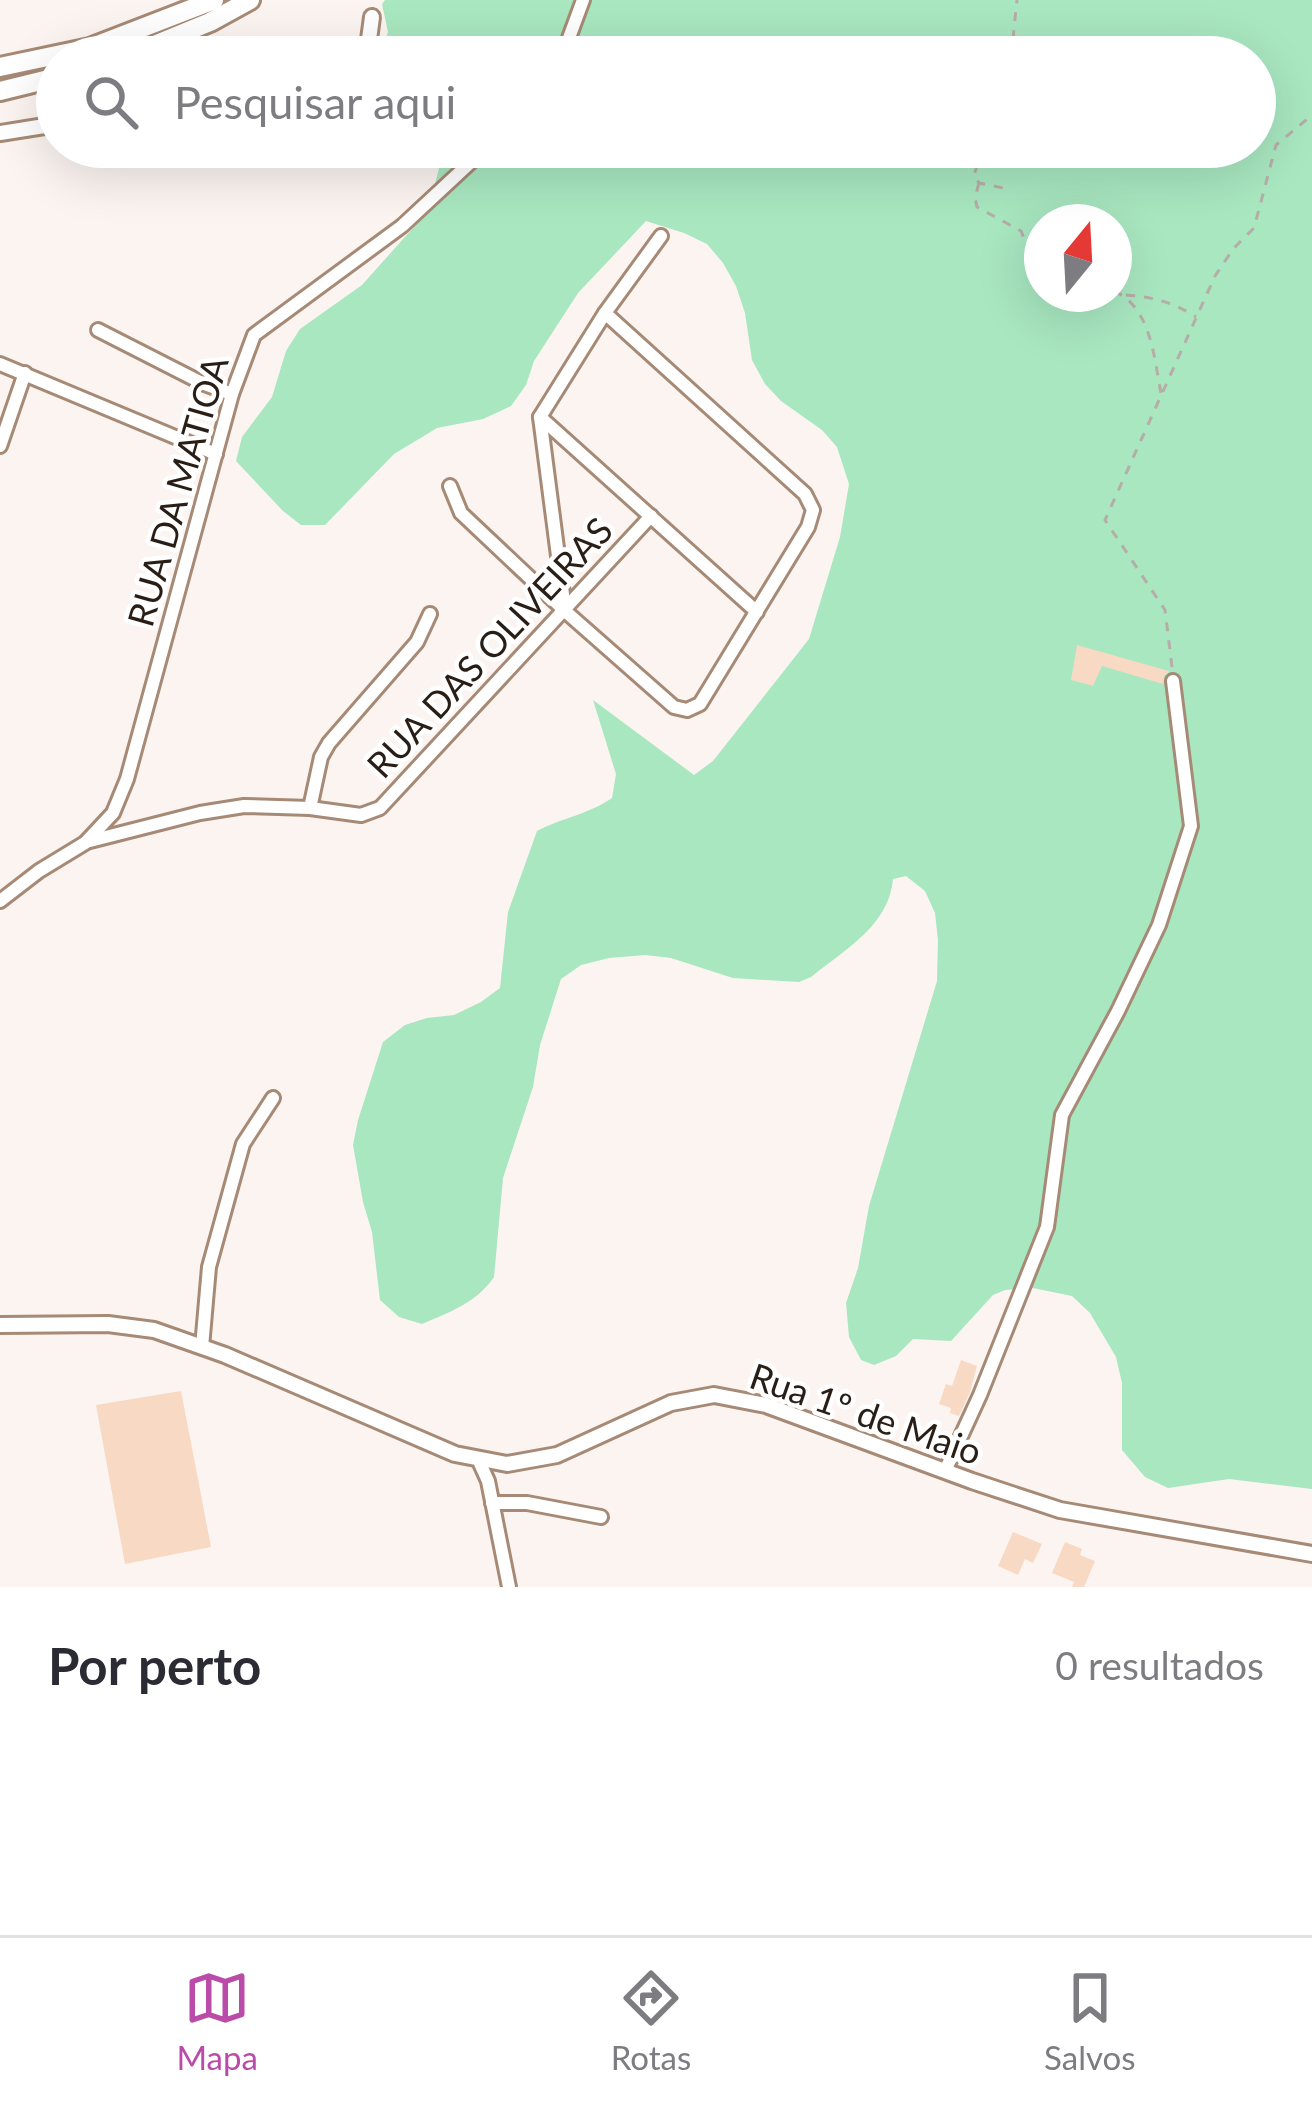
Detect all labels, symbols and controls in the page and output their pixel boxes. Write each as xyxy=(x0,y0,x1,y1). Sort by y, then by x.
search box xyxy=(36,36,1276,168)
icon: search xyxy=(78,69,144,135)
text: Pesquisar aqui xyxy=(174,75,456,129)
north arrow xyxy=(1024,204,1132,312)
street label: RUA DA MATIOA xyxy=(117,350,237,631)
street label: RUA DAS OLIVEIRAS xyxy=(357,508,621,786)
street label: Rua 1º de Maio xyxy=(745,1353,987,1473)
text: Por perto xyxy=(48,1635,261,1696)
text: 0 resultados xyxy=(1055,1642,1264,1688)
tab: Mapa xyxy=(176,1965,258,2077)
tab: Rotas xyxy=(611,1965,691,2077)
tab: Salvos xyxy=(1044,1965,1136,2077)

